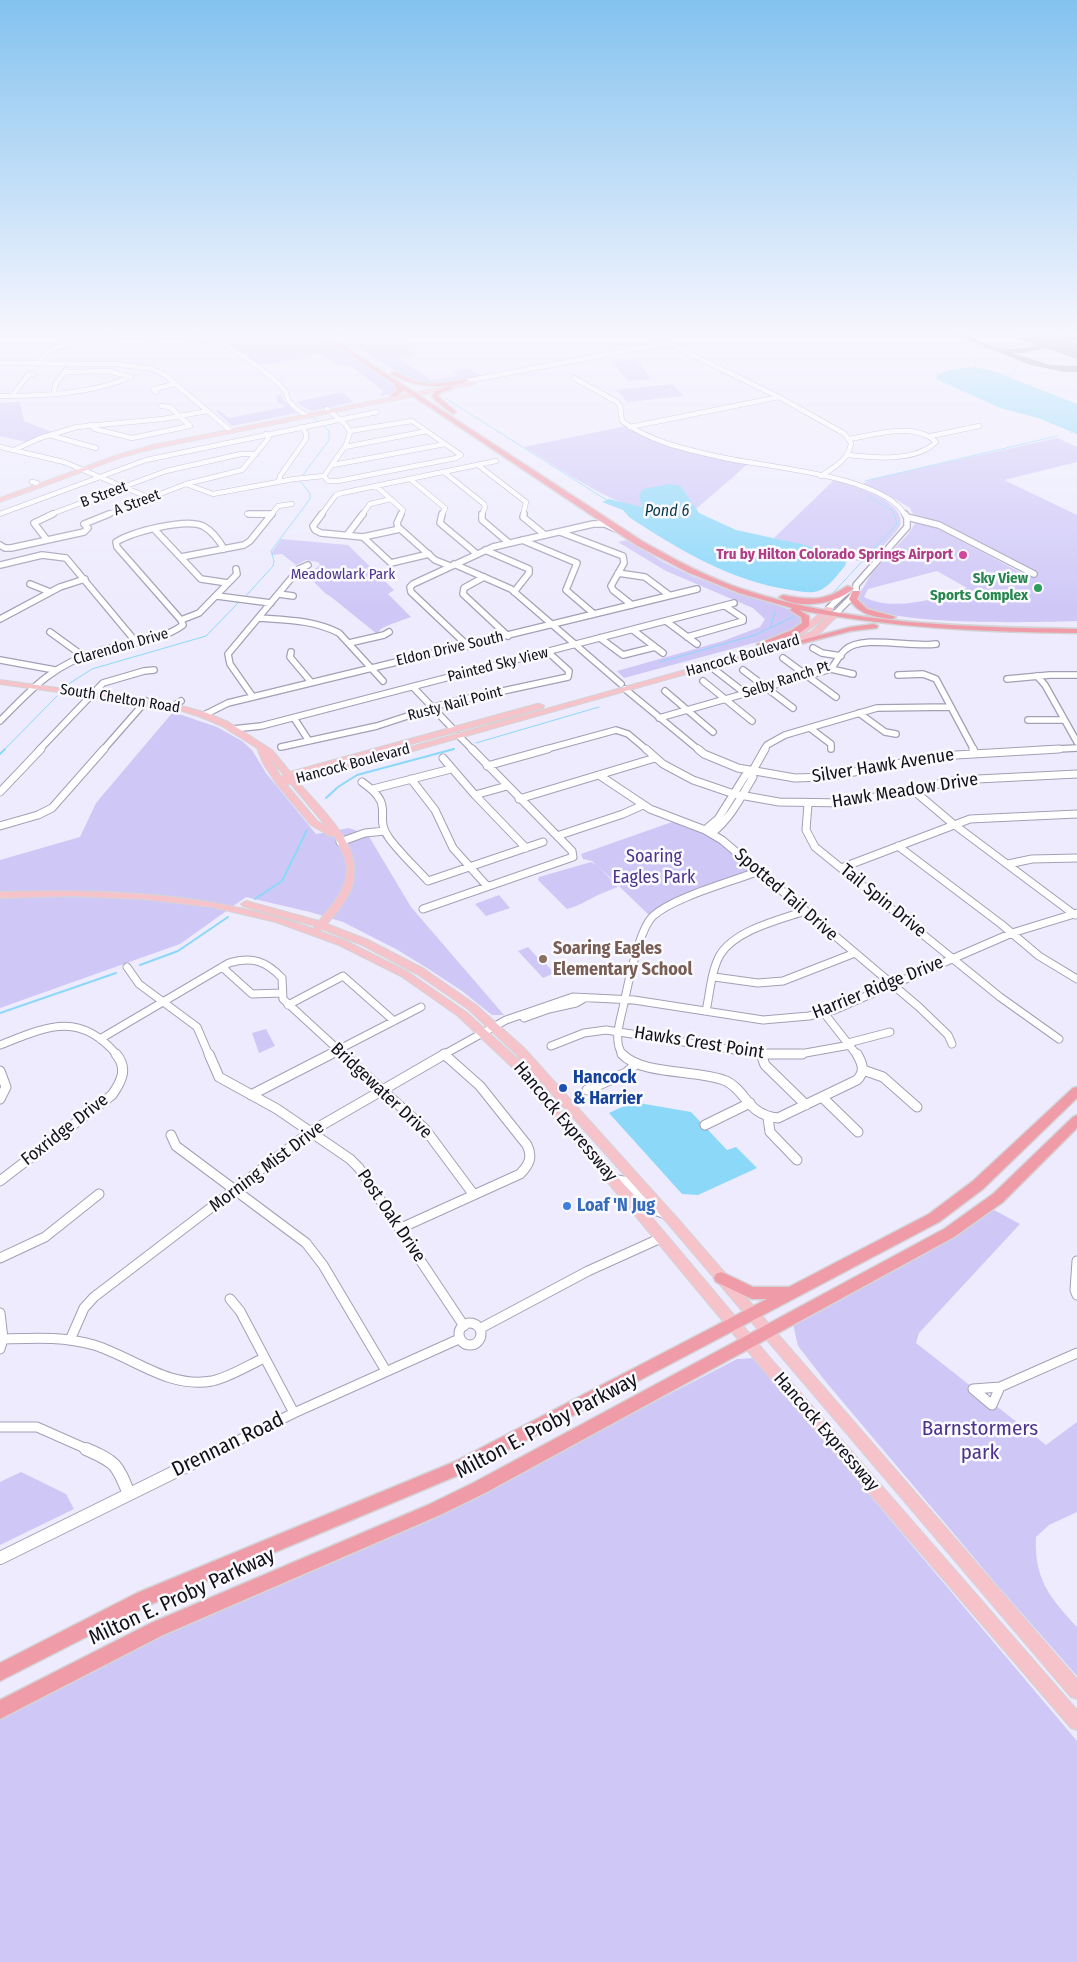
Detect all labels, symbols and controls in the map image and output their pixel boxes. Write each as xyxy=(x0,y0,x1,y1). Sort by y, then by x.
street label: B Street xyxy=(78,478,130,512)
street label: A Street xyxy=(111,486,163,520)
water label: Pond 6 xyxy=(645,502,689,522)
place label: Tru by Hilton Colorado Springs Airport xyxy=(716,546,953,564)
marker: Tru by Hilton Colorado Springs Airport xyxy=(957,549,969,561)
park label: Meadowlark Park xyxy=(291,566,395,584)
place label: Sky View Sports Complex xyxy=(930,570,1028,605)
marker: Sky View Sports Complex xyxy=(1032,582,1044,594)
street label: Clarendon Drive xyxy=(71,625,171,669)
street label: Eldon Drive South xyxy=(395,628,505,670)
street label: Hancock Boulevard xyxy=(684,631,802,681)
street label: Painted Sky View xyxy=(446,644,550,686)
street label: Selby Ranch Pt xyxy=(740,657,832,703)
street label: South Chelton Road xyxy=(59,681,181,717)
street label: Rusty Nail Point xyxy=(406,683,504,725)
street label: Hancock Boulevard xyxy=(294,740,412,788)
street label: Silver Hawk Avenue xyxy=(810,744,956,788)
street label: Hawk Meadow Drive xyxy=(830,769,980,813)
street label: Spotted Tail Drive xyxy=(730,844,842,946)
park label: Soaring Eagles Park xyxy=(613,846,695,889)
street label: Tail Spin Drive xyxy=(836,860,930,942)
place label: Soaring Eagles Elementary School xyxy=(553,938,692,981)
street label: Harrier Ridge Drive xyxy=(809,952,947,1024)
marker: Soaring Eagles Elementary School xyxy=(537,953,549,965)
street label: Hawks Crest Point xyxy=(632,1022,766,1064)
street label: Bridgewater Drive xyxy=(326,1038,436,1144)
street label: Hancock Expressway xyxy=(508,1058,622,1186)
place label: Hancock & Harrier xyxy=(573,1067,643,1110)
marker: Hancock & Harrier xyxy=(557,1082,569,1094)
street label: Foxridge Drive xyxy=(17,1089,113,1171)
street label: Morning Mist Drive xyxy=(205,1117,329,1217)
street label: Post Oak Drive xyxy=(352,1166,430,1266)
place label: Loaf 'N Jug xyxy=(577,1195,655,1217)
marker: Loaf 'N Jug xyxy=(561,1200,573,1212)
street label: Milton E. Proby Parkway xyxy=(452,1367,642,1485)
street label: Hancock Expressway xyxy=(769,1368,883,1496)
street label: Drennan Road xyxy=(168,1407,288,1483)
park label: Barnstormers park xyxy=(922,1416,1038,1466)
street label: Milton E. Proby Parkway xyxy=(85,1543,279,1651)

